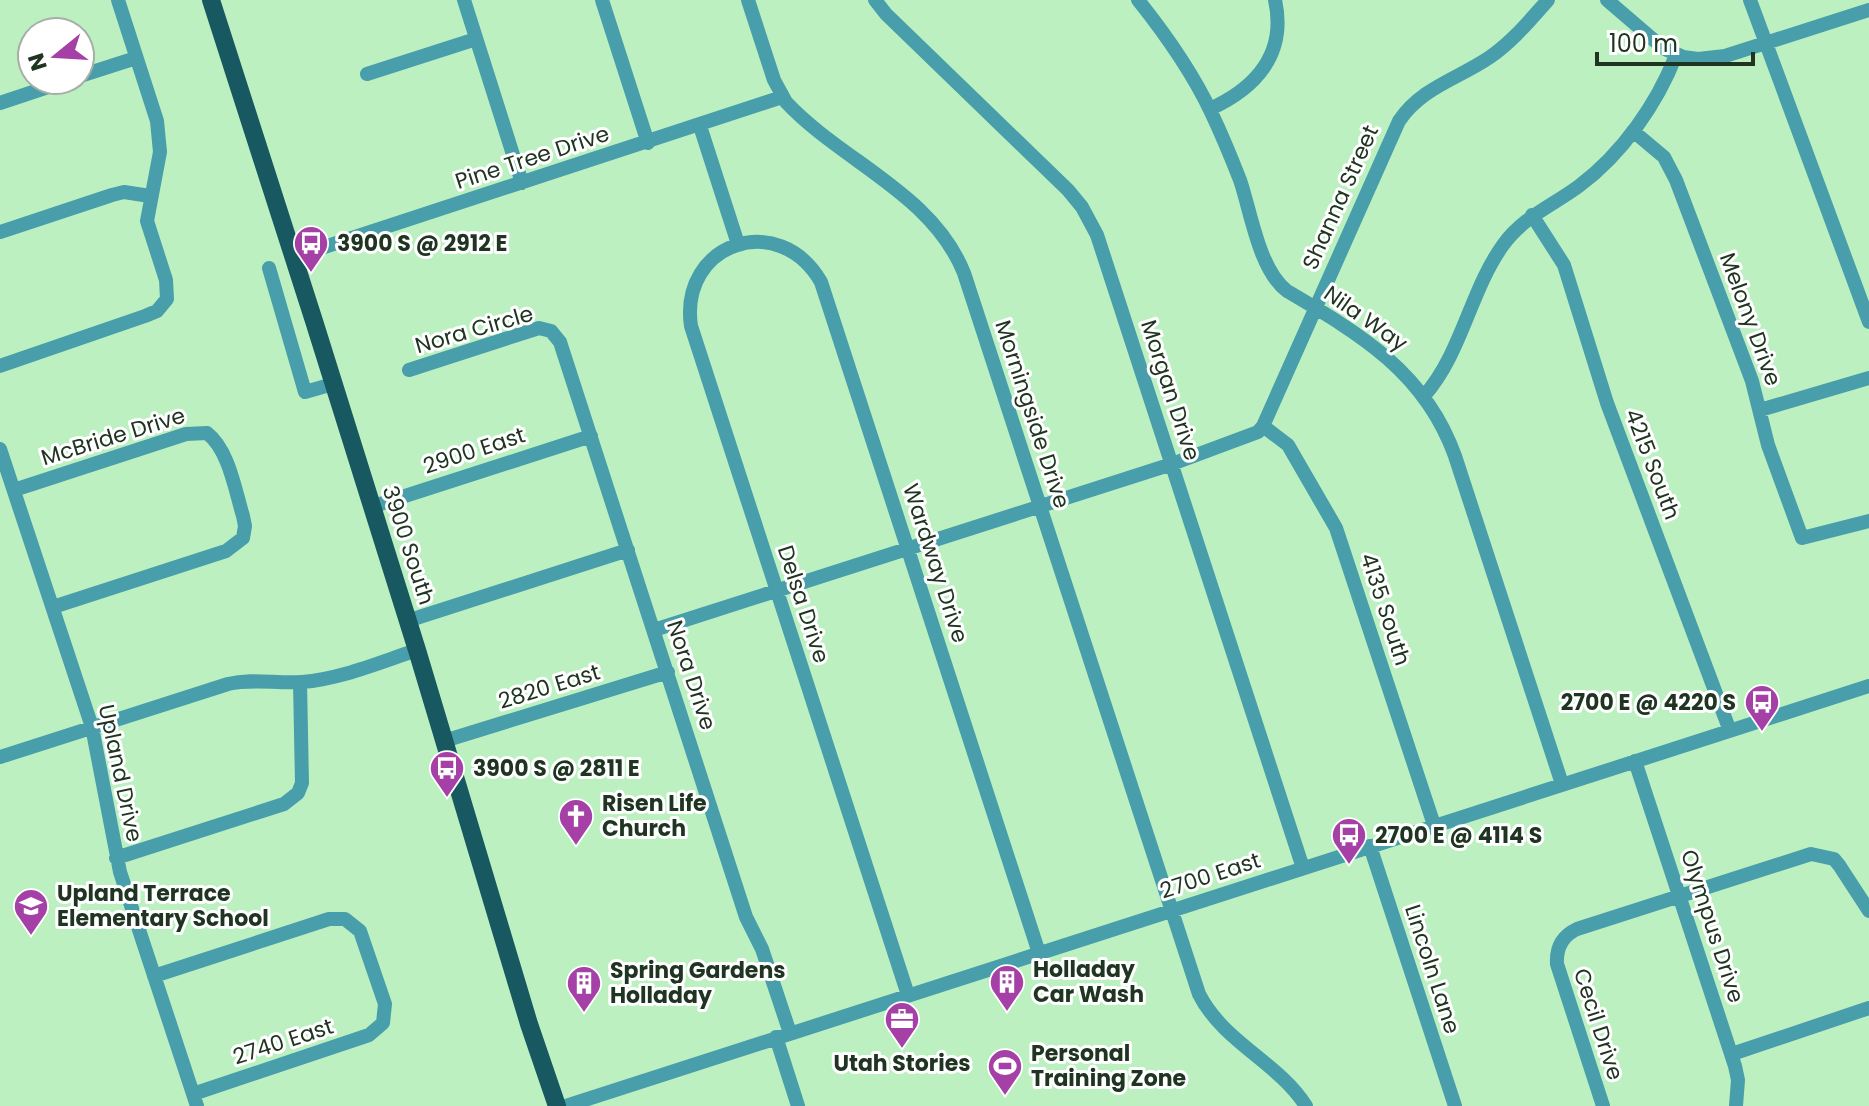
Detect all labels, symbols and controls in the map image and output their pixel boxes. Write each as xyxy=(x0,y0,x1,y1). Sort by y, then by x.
north arrow xyxy=(16,16,96,96)
scale bar xyxy=(1597,16,1753,66)
text: 100 m xyxy=(1609,27,1678,60)
text: N xyxy=(20,49,55,75)
street label: Pine Tree Drive xyxy=(451,118,613,197)
street label: Shanna Street xyxy=(1295,120,1386,274)
bus stop icon: 3900 S @ 2912 E xyxy=(292,224,330,274)
place label: 3900 S @ 2912 E xyxy=(337,228,507,259)
street label: Melony Drive xyxy=(1712,248,1789,390)
street label: Nila Way xyxy=(1318,278,1414,359)
street label: Nora Circle xyxy=(411,298,537,361)
street label: Morningside Drive xyxy=(987,316,1078,512)
street label: Morgan Drive xyxy=(1133,316,1208,464)
street label: McBride Drive xyxy=(37,400,189,473)
street label: 4215 South xyxy=(1617,404,1688,524)
street label: 2900 East xyxy=(419,419,529,482)
street label: Wardway Drive xyxy=(895,480,976,647)
street label: 3900 South xyxy=(375,482,442,609)
street label: Delsa Drive xyxy=(770,541,837,667)
street label: 4135 South xyxy=(1353,549,1418,669)
street label: Nora Drive xyxy=(659,616,724,734)
street label: 2820 East xyxy=(495,656,604,717)
bus stop icon: 2700 E @ 4220 S xyxy=(1743,683,1781,733)
place label: 2700 E @ 4220 S xyxy=(1561,687,1736,718)
street label: Upland Drive xyxy=(91,701,150,845)
bus stop icon: 3900 S @ 2811 E xyxy=(428,749,466,799)
place label: 3900 S @ 2811 E xyxy=(473,753,640,784)
place label: Risen Life Church xyxy=(602,788,707,844)
church icon: Risen Life Church xyxy=(557,797,595,847)
bus stop icon: 2700 E @ 4114 S xyxy=(1330,816,1368,866)
place label: 2700 E @ 4114 S xyxy=(1375,820,1542,851)
street label: 2700 East xyxy=(1156,845,1264,906)
street label: Olympus Drive xyxy=(1673,846,1752,1007)
place label: Upland Terrace Elementary School xyxy=(57,878,269,934)
school or university icon: Upland Terrace Elementary School xyxy=(12,887,50,937)
street label: Lincoln Lane xyxy=(1397,901,1468,1038)
place label: Holladay Car Wash xyxy=(1033,954,1144,1010)
place label: Spring Gardens Holladay xyxy=(610,955,786,1011)
building icon: Holladay Car Wash xyxy=(988,963,1026,1013)
building icon: Spring Gardens Holladay xyxy=(565,964,603,1014)
street label: Cecil Drive xyxy=(1566,964,1631,1084)
office icon: Utah Stories xyxy=(883,1000,921,1050)
street label: 2740 East xyxy=(229,1011,337,1072)
place label: Personal Training Zone xyxy=(1031,1038,1186,1094)
sports icon: Personal Training Zone xyxy=(986,1047,1024,1097)
place label: Utah Stories xyxy=(833,1048,971,1079)

